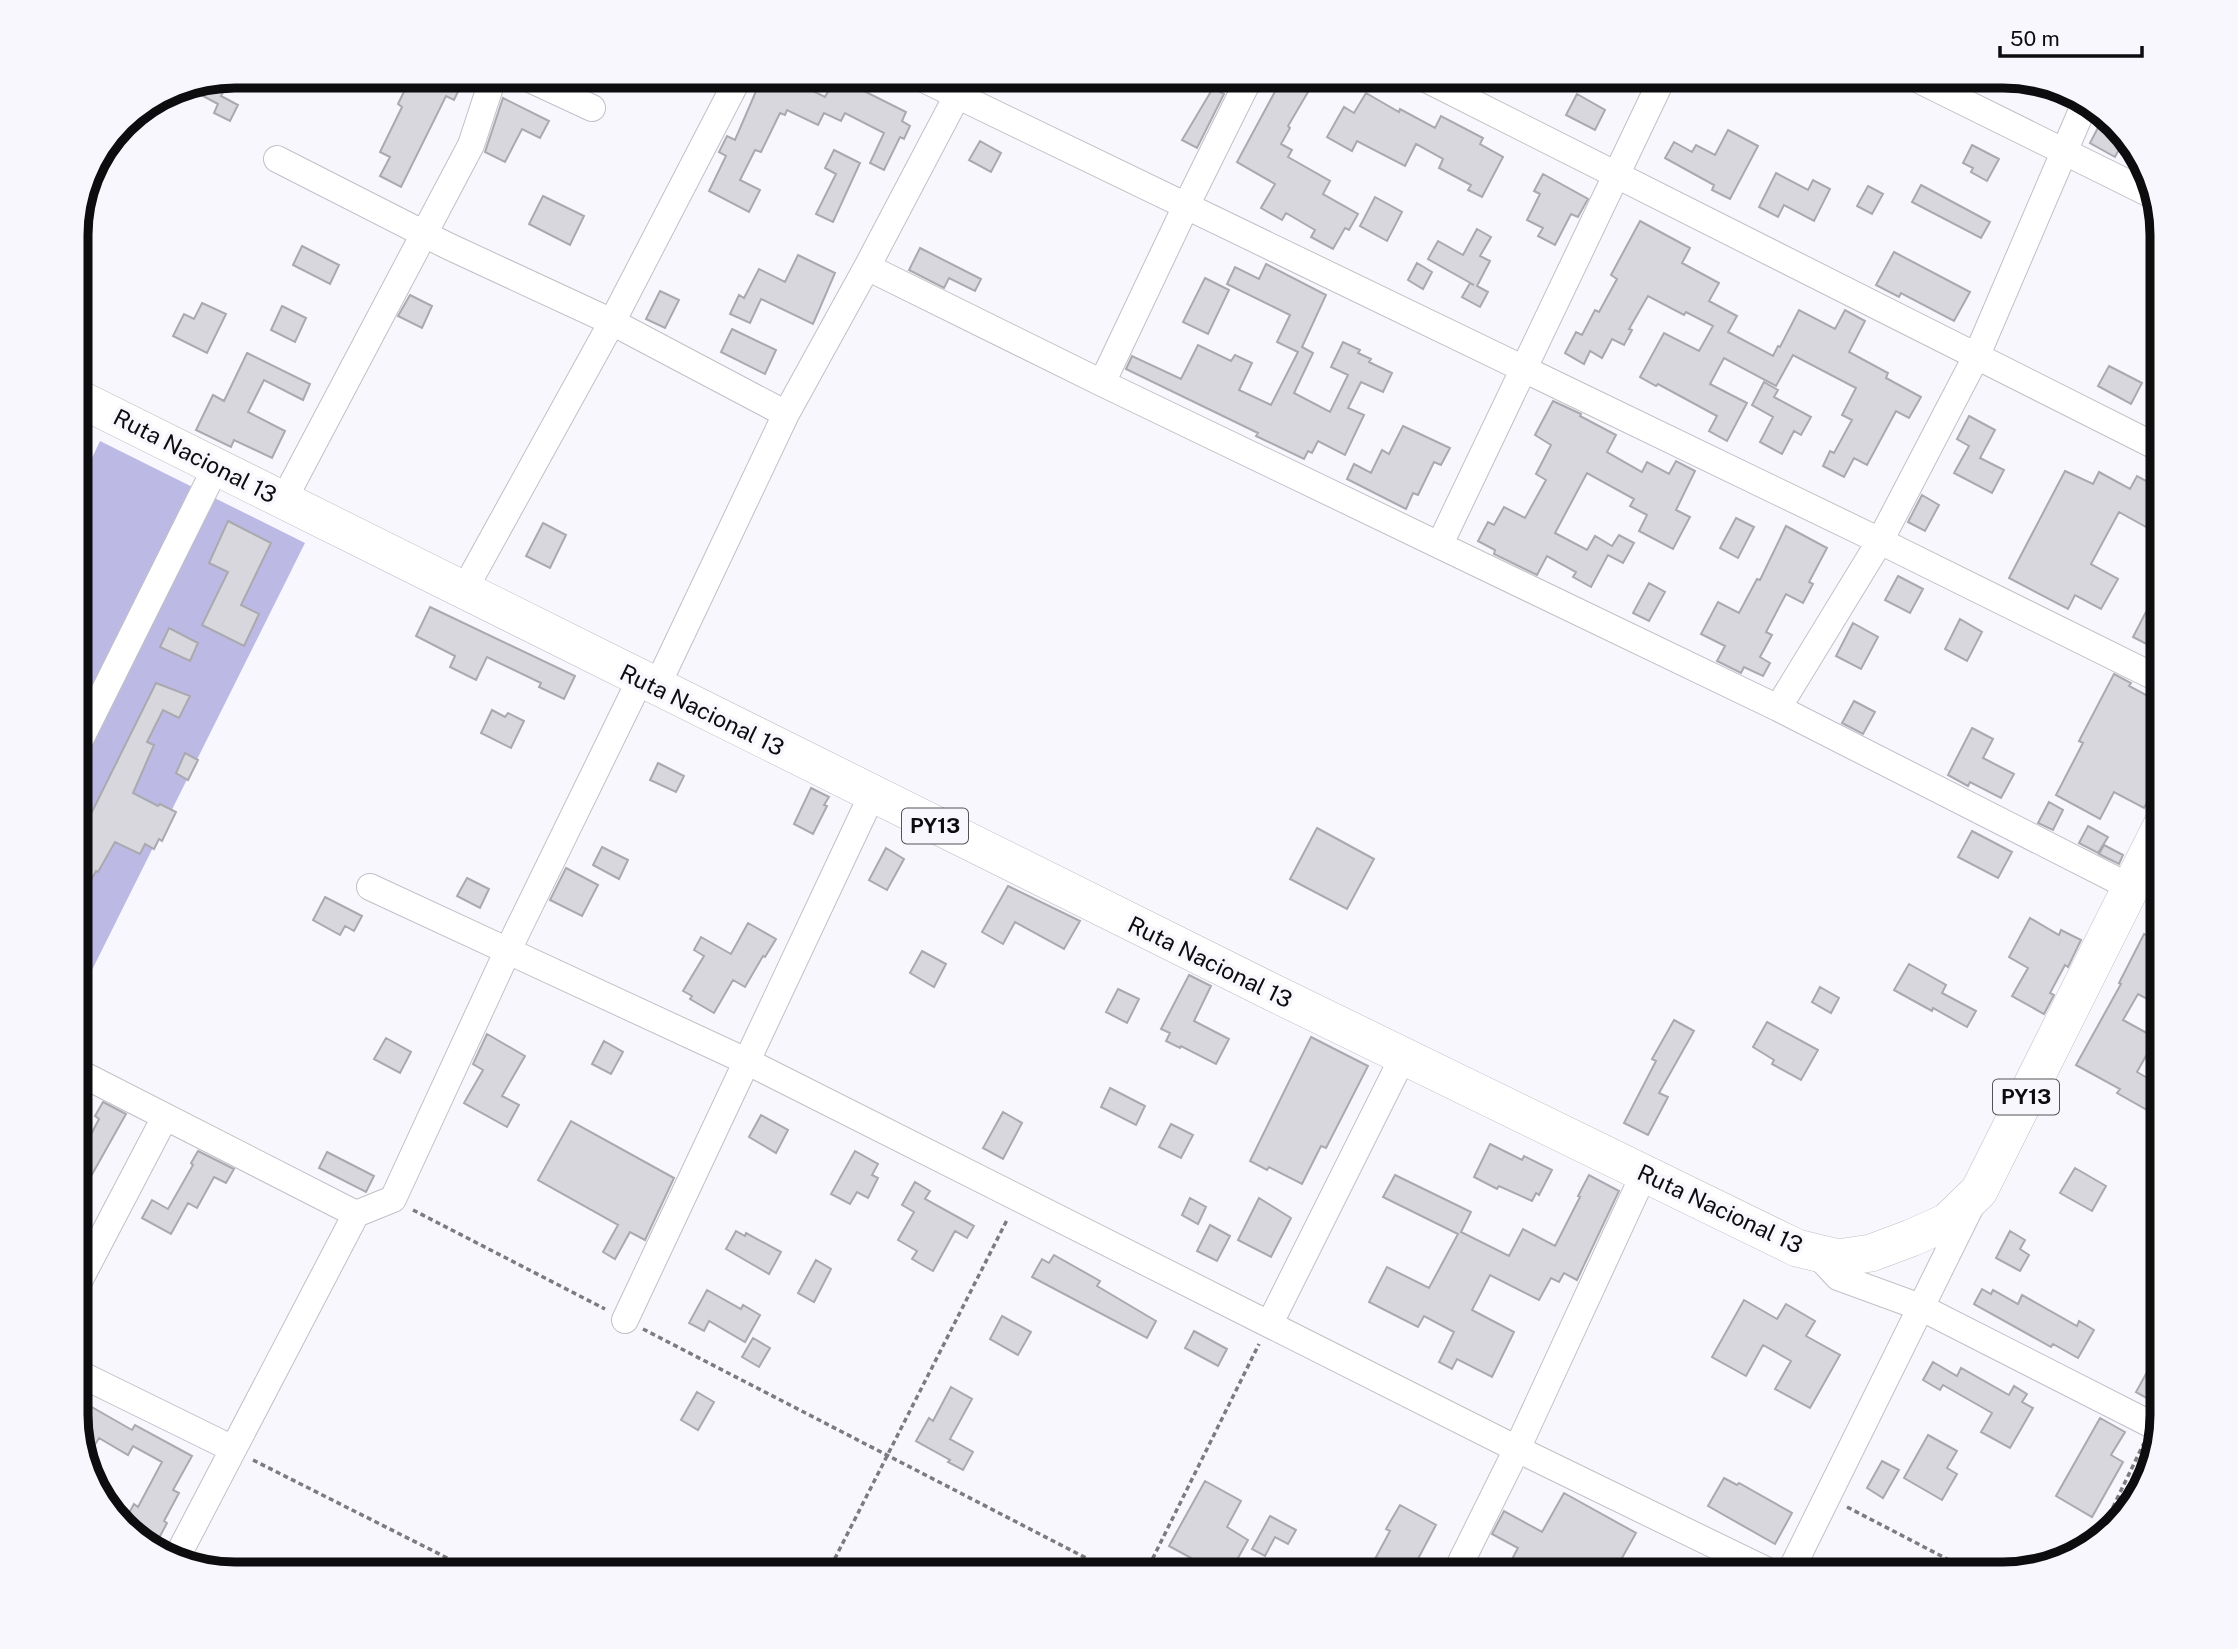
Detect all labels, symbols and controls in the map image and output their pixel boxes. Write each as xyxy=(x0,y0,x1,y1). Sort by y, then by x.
scale bar xyxy=(2000,14,2142,58)
text: 50 m xyxy=(2010,26,2060,51)
street label: Ruta Nacional 13 xyxy=(109,403,281,508)
street label: Ruta Nacional 13 xyxy=(616,658,789,761)
road number: PY13 xyxy=(902,808,968,844)
street label: Ruta Nacional 13 xyxy=(1124,910,1297,1013)
road number: PY13 xyxy=(1993,1080,2059,1114)
street label: Ruta Nacional 13 xyxy=(1633,1158,1807,1259)

